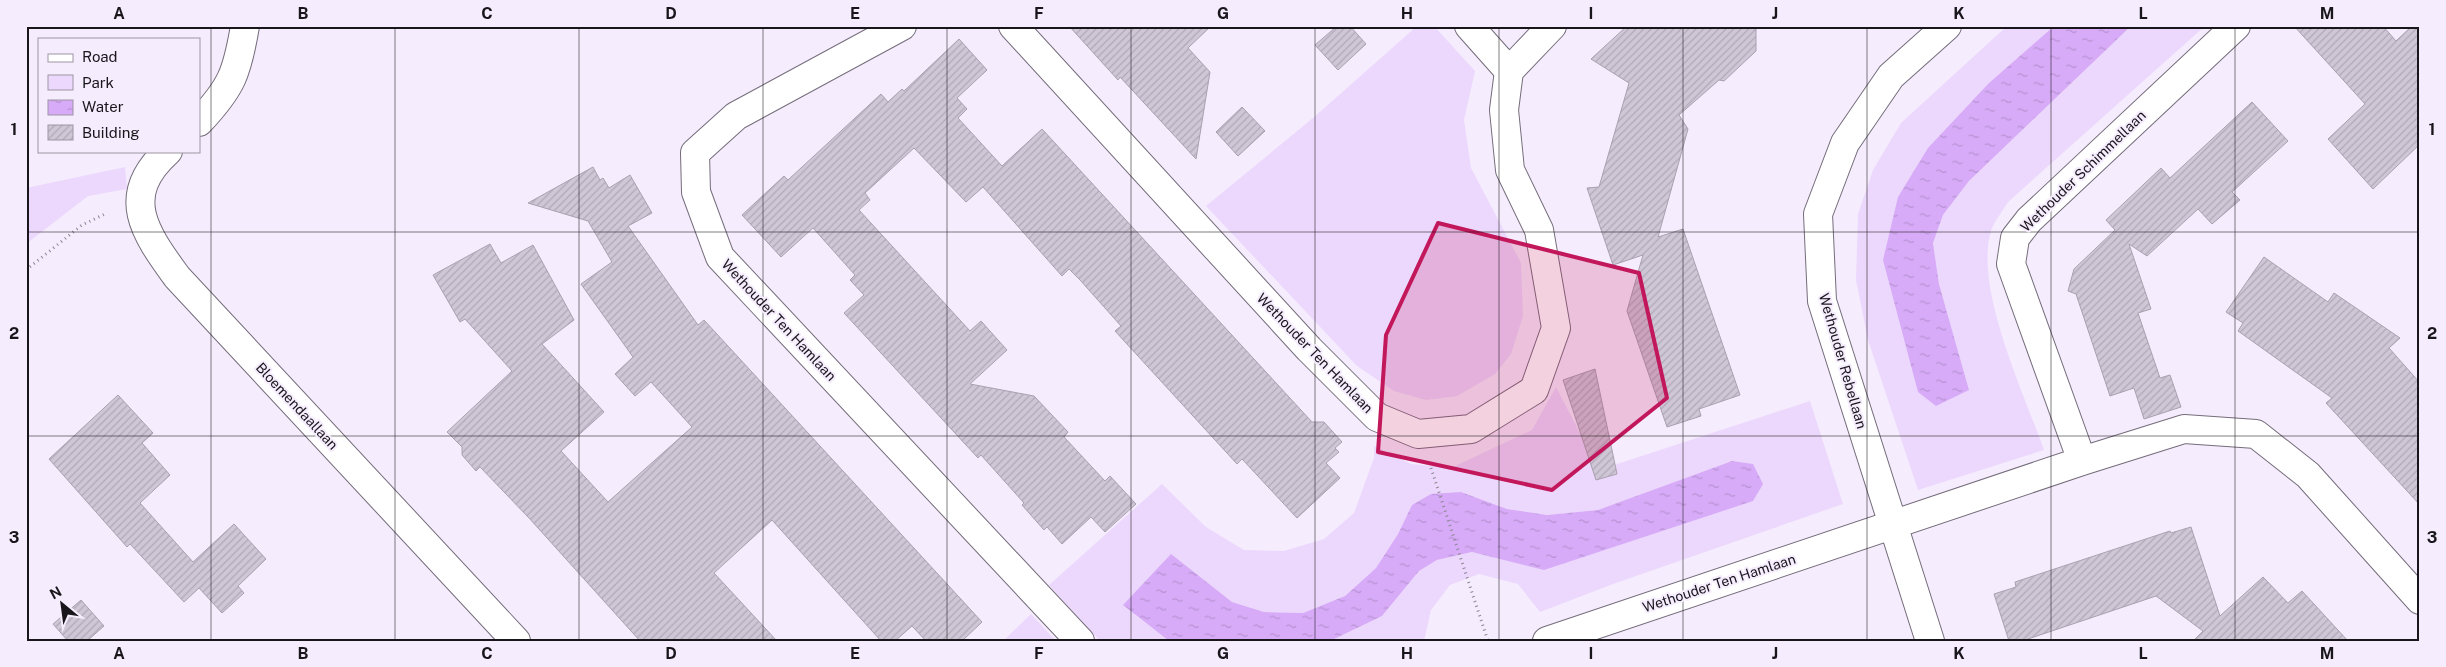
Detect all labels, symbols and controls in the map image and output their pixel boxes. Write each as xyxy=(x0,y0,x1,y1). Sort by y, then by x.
text: A xyxy=(113,4,125,23)
text: B xyxy=(298,4,309,23)
text: C xyxy=(481,4,493,23)
text: D xyxy=(665,4,677,23)
text: E xyxy=(850,4,860,23)
text: F xyxy=(1034,4,1044,23)
text: G xyxy=(1217,4,1229,23)
text: H xyxy=(1401,4,1413,23)
text: I xyxy=(1589,4,1593,23)
text: J xyxy=(1772,4,1778,23)
text: K xyxy=(1953,4,1965,23)
text: L xyxy=(2138,4,2148,23)
text: M xyxy=(2320,4,2334,23)
legend xyxy=(38,38,200,152)
text: Road xyxy=(82,48,118,65)
text: Park xyxy=(82,74,114,91)
text: Water xyxy=(82,98,124,115)
street label: Wethouder Schimmellaan xyxy=(2017,107,2149,235)
text: 1 xyxy=(11,120,17,139)
text: 1 xyxy=(2429,120,2435,139)
text: Building xyxy=(82,124,140,141)
street label: Wethouder Ten Hamlaan xyxy=(719,256,839,384)
street label: Wethouder Ten Hamlaan xyxy=(1254,290,1376,416)
street label: Wethouder Rebellaan xyxy=(1816,291,1870,431)
text: 2 xyxy=(9,324,19,343)
text: 2 xyxy=(2427,324,2437,343)
street label: Bloemendaallaan xyxy=(253,359,341,453)
text: 3 xyxy=(9,528,19,547)
text: 3 xyxy=(2427,528,2437,547)
street label: Wethouder Ten Hamlaan xyxy=(1640,551,1798,615)
north arrow xyxy=(38,580,88,630)
text: N xyxy=(47,583,64,602)
text: A xyxy=(113,644,125,663)
text: B xyxy=(298,644,309,663)
text: C xyxy=(481,644,493,663)
text: D xyxy=(665,644,677,663)
text: E xyxy=(850,644,860,663)
text: F xyxy=(1034,644,1044,663)
text: G xyxy=(1217,644,1229,663)
text: H xyxy=(1401,644,1413,663)
text: I xyxy=(1589,644,1593,663)
text: J xyxy=(1772,644,1778,663)
text: K xyxy=(1953,644,1965,663)
text: L xyxy=(2138,644,2148,663)
text: M xyxy=(2320,644,2334,663)

